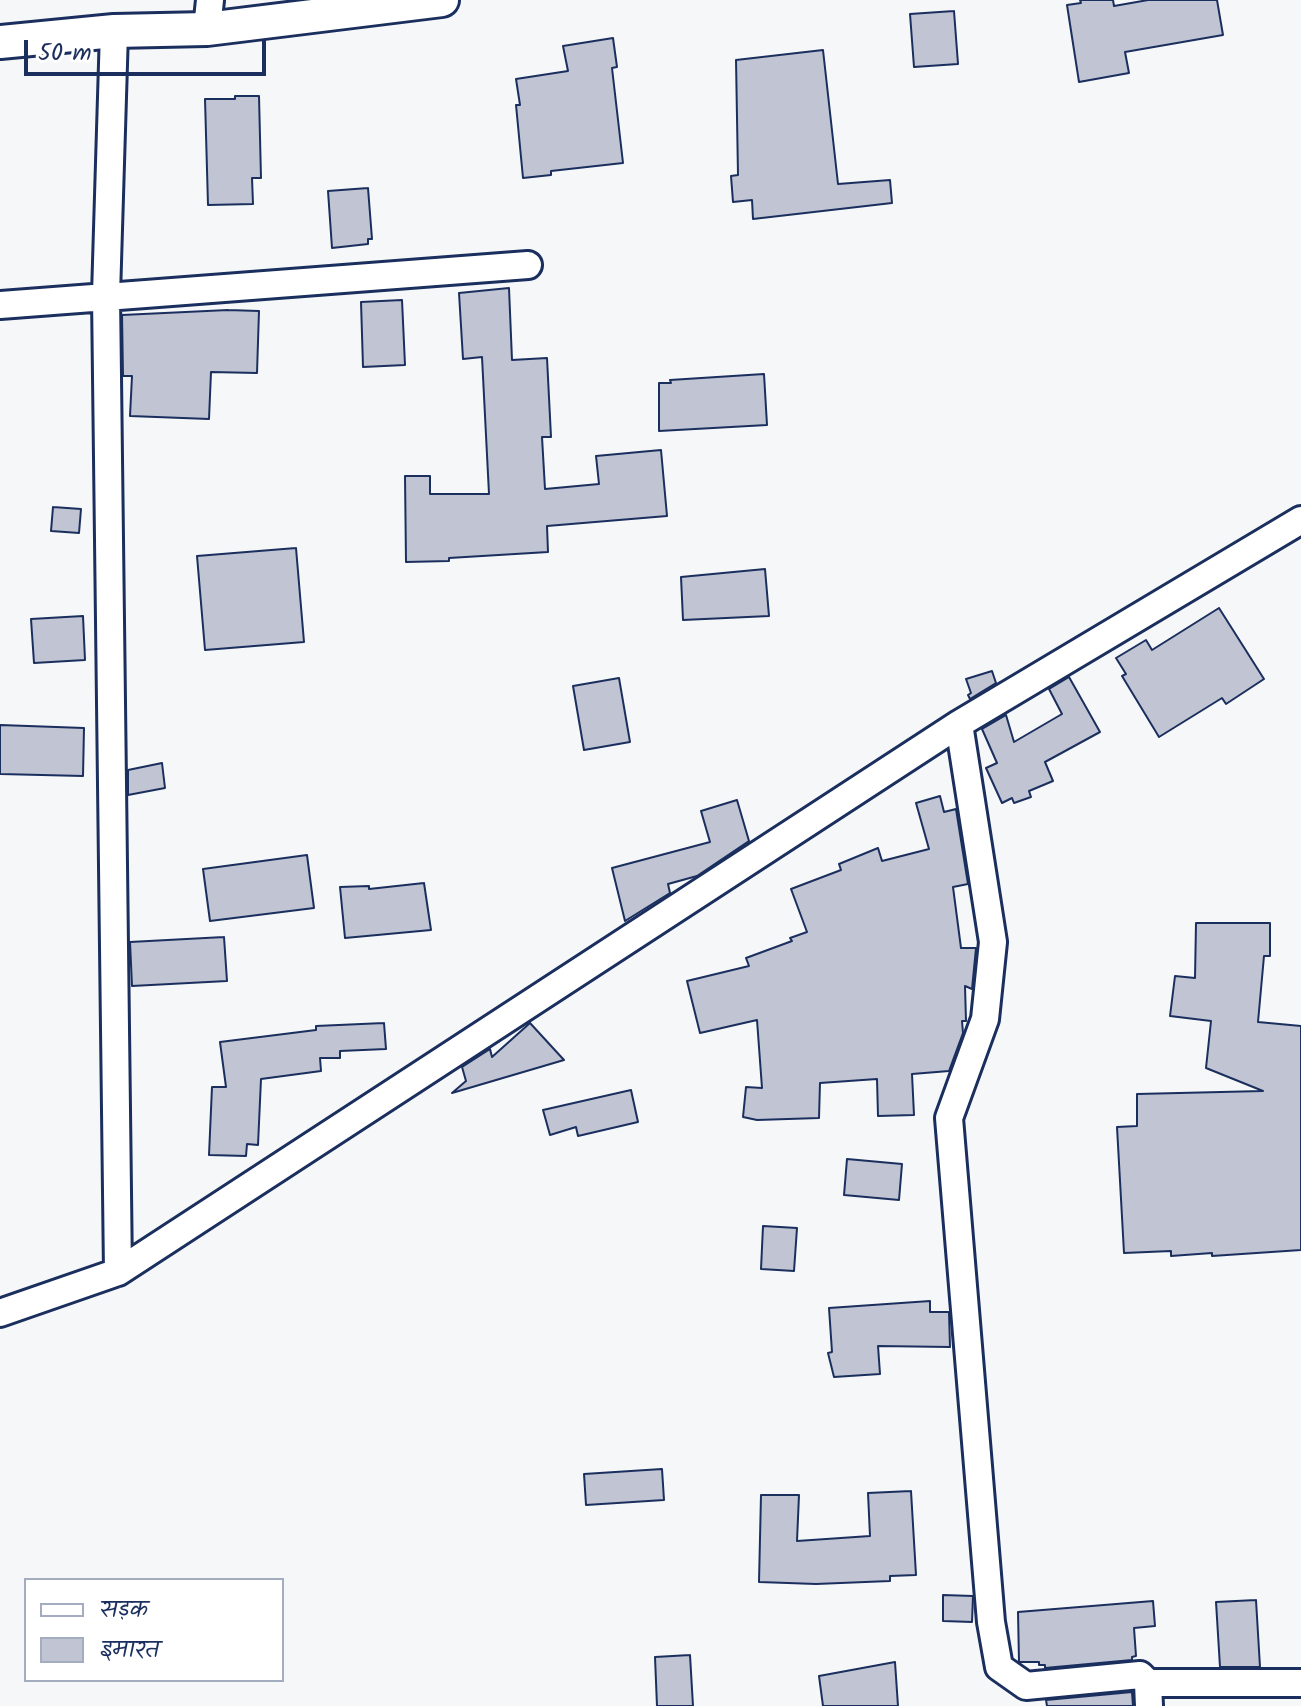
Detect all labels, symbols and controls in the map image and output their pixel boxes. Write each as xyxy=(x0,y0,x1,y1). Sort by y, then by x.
scale bar xyxy=(28,24,270,74)
text: 50 m xyxy=(38,34,92,73)
legend xyxy=(24,1578,284,1682)
text: सड़क xyxy=(100,1591,148,1630)
text: इमारत xyxy=(100,1631,159,1670)

